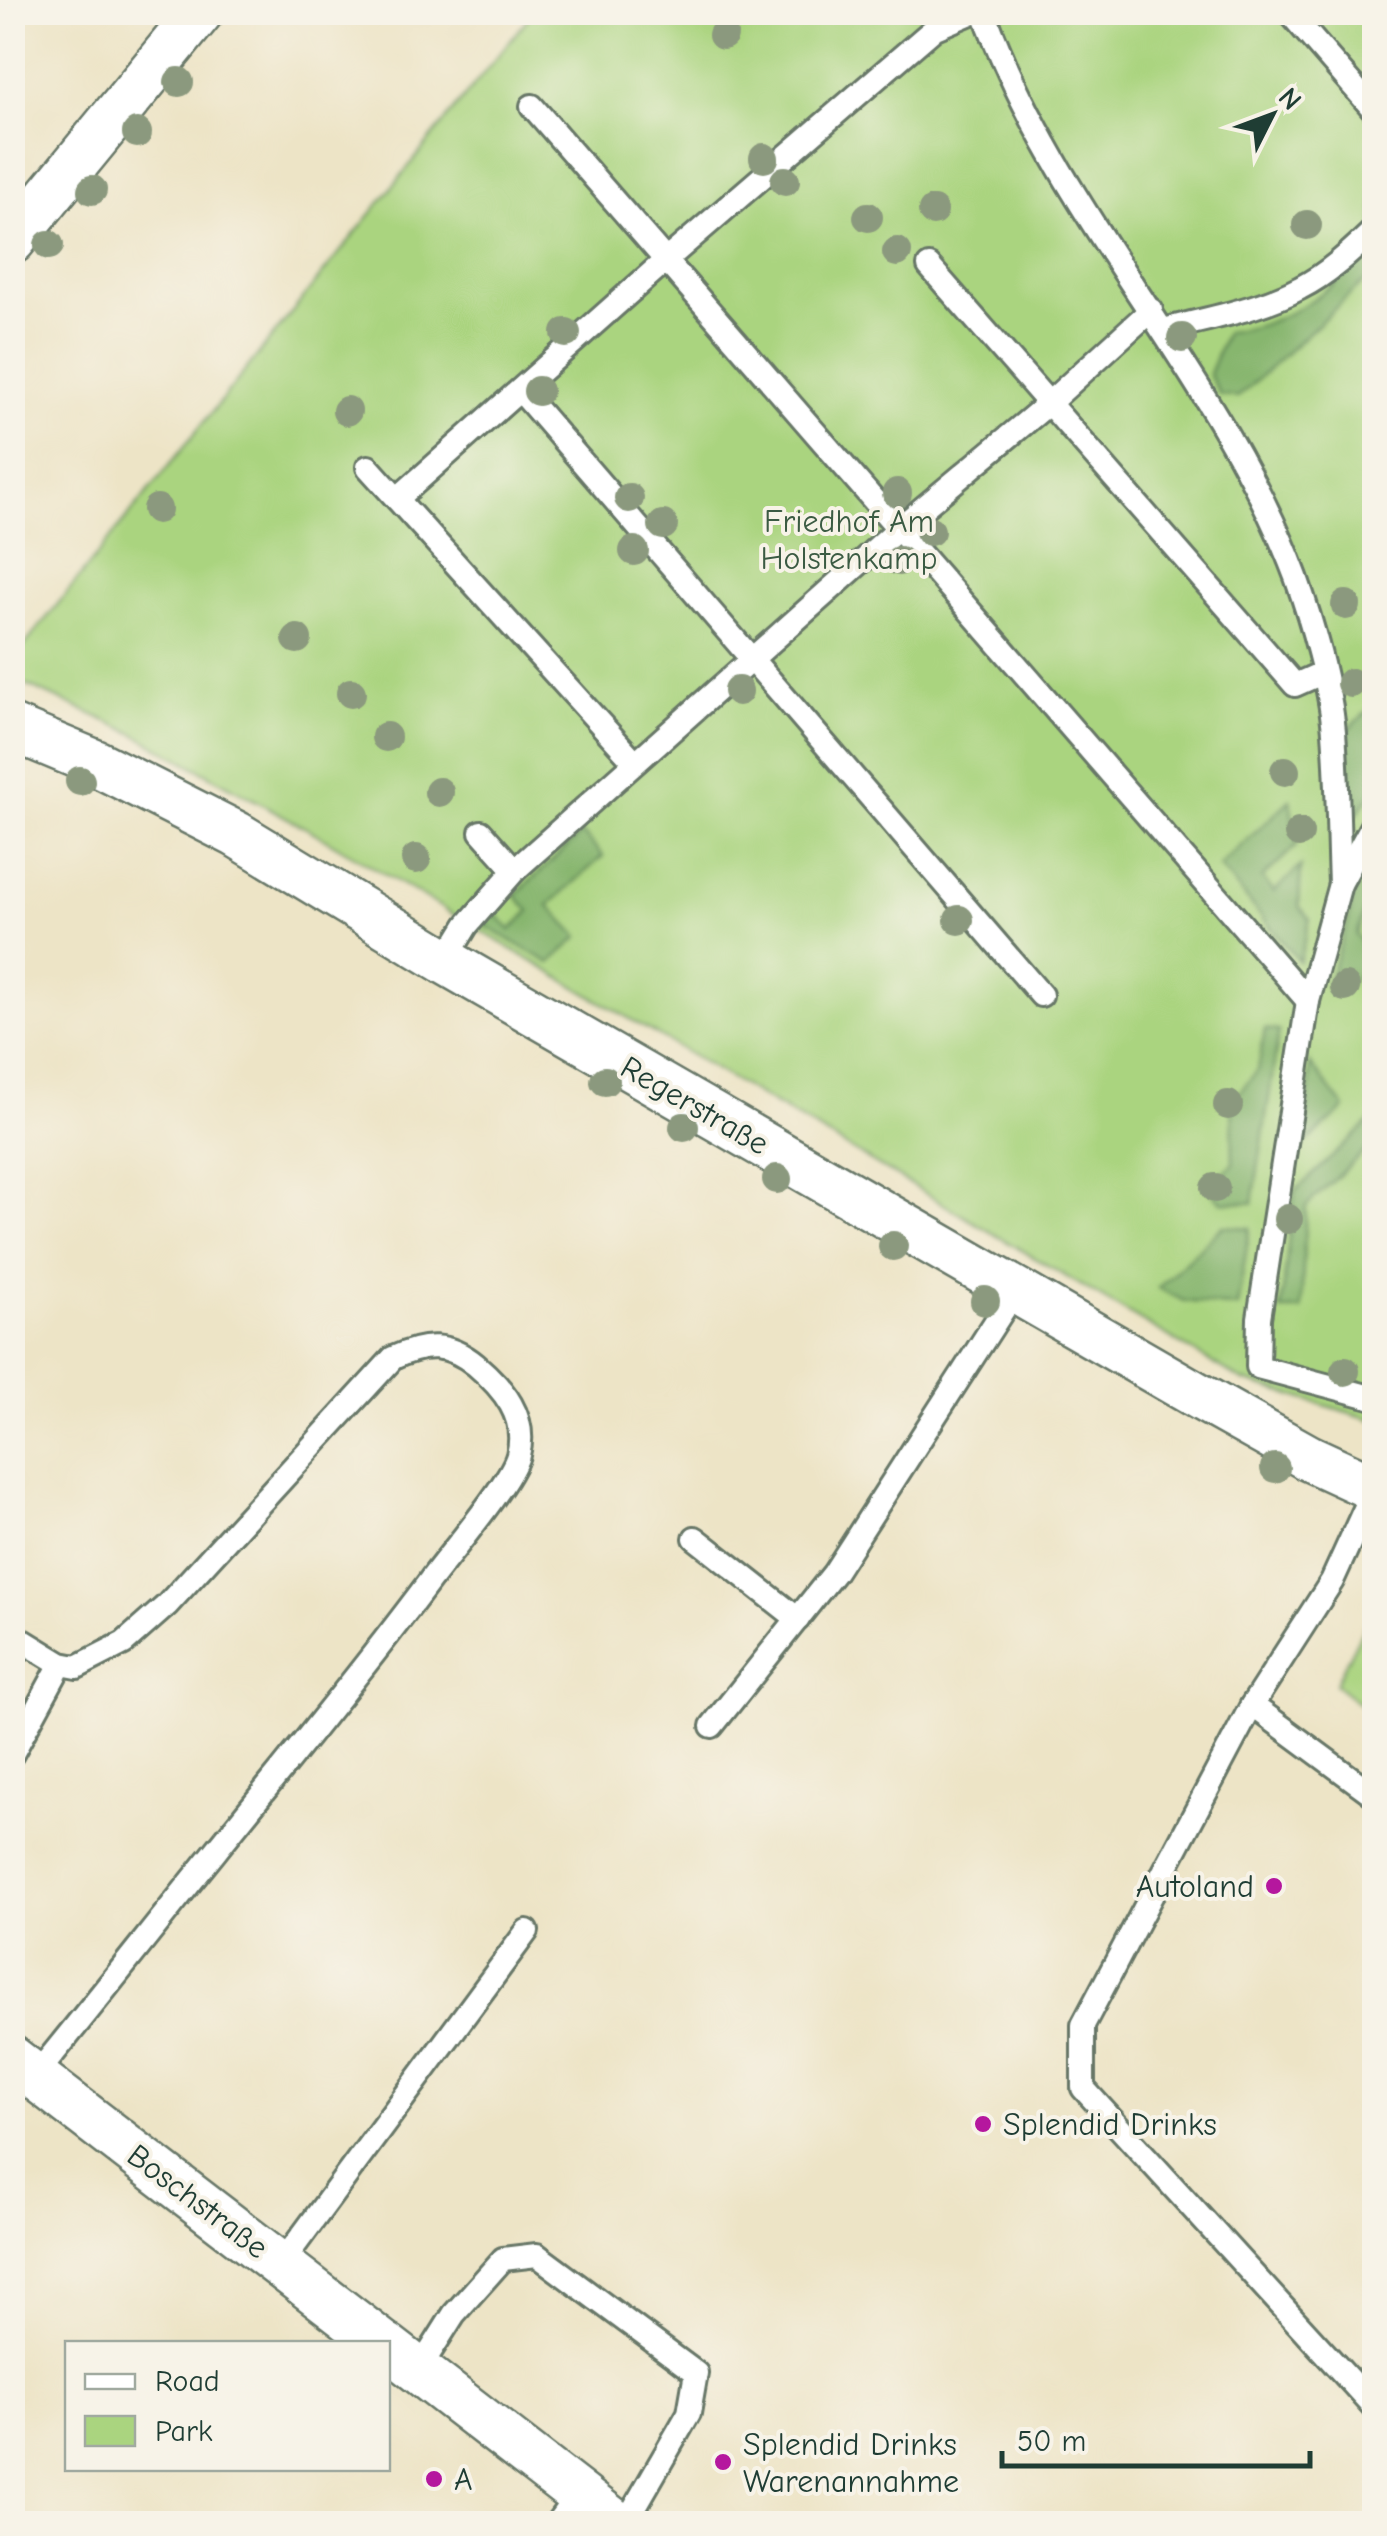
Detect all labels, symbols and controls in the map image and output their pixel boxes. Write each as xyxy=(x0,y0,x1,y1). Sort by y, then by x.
north arrow xyxy=(1222,65,1322,165)
text: N xyxy=(1272,81,1308,116)
park label: Friedhof Am Holstenkamp xyxy=(760,503,938,577)
street label: Regerstraße xyxy=(614,1048,775,1163)
place label: Autoland xyxy=(1136,1868,1254,1905)
marker: Autoland xyxy=(1263,1875,1285,1897)
place label: Splendid Drinks xyxy=(1003,2106,1217,2143)
marker: Splendid Drinks xyxy=(972,2113,994,2135)
street label: Boschstraße xyxy=(120,2137,275,2266)
legend xyxy=(65,2341,390,2471)
text: Road xyxy=(155,2364,220,2399)
scale bar xyxy=(1002,2406,1310,2468)
text: Park xyxy=(155,2414,213,2449)
text: 50 m xyxy=(1017,2424,1086,2459)
place label: Splendid Drinks Warenannahme xyxy=(743,2426,959,2500)
marker: Splendid Drinks Warenannahme xyxy=(712,2451,734,2473)
place label: A xyxy=(454,2461,473,2498)
marker: A xyxy=(423,2468,445,2490)

